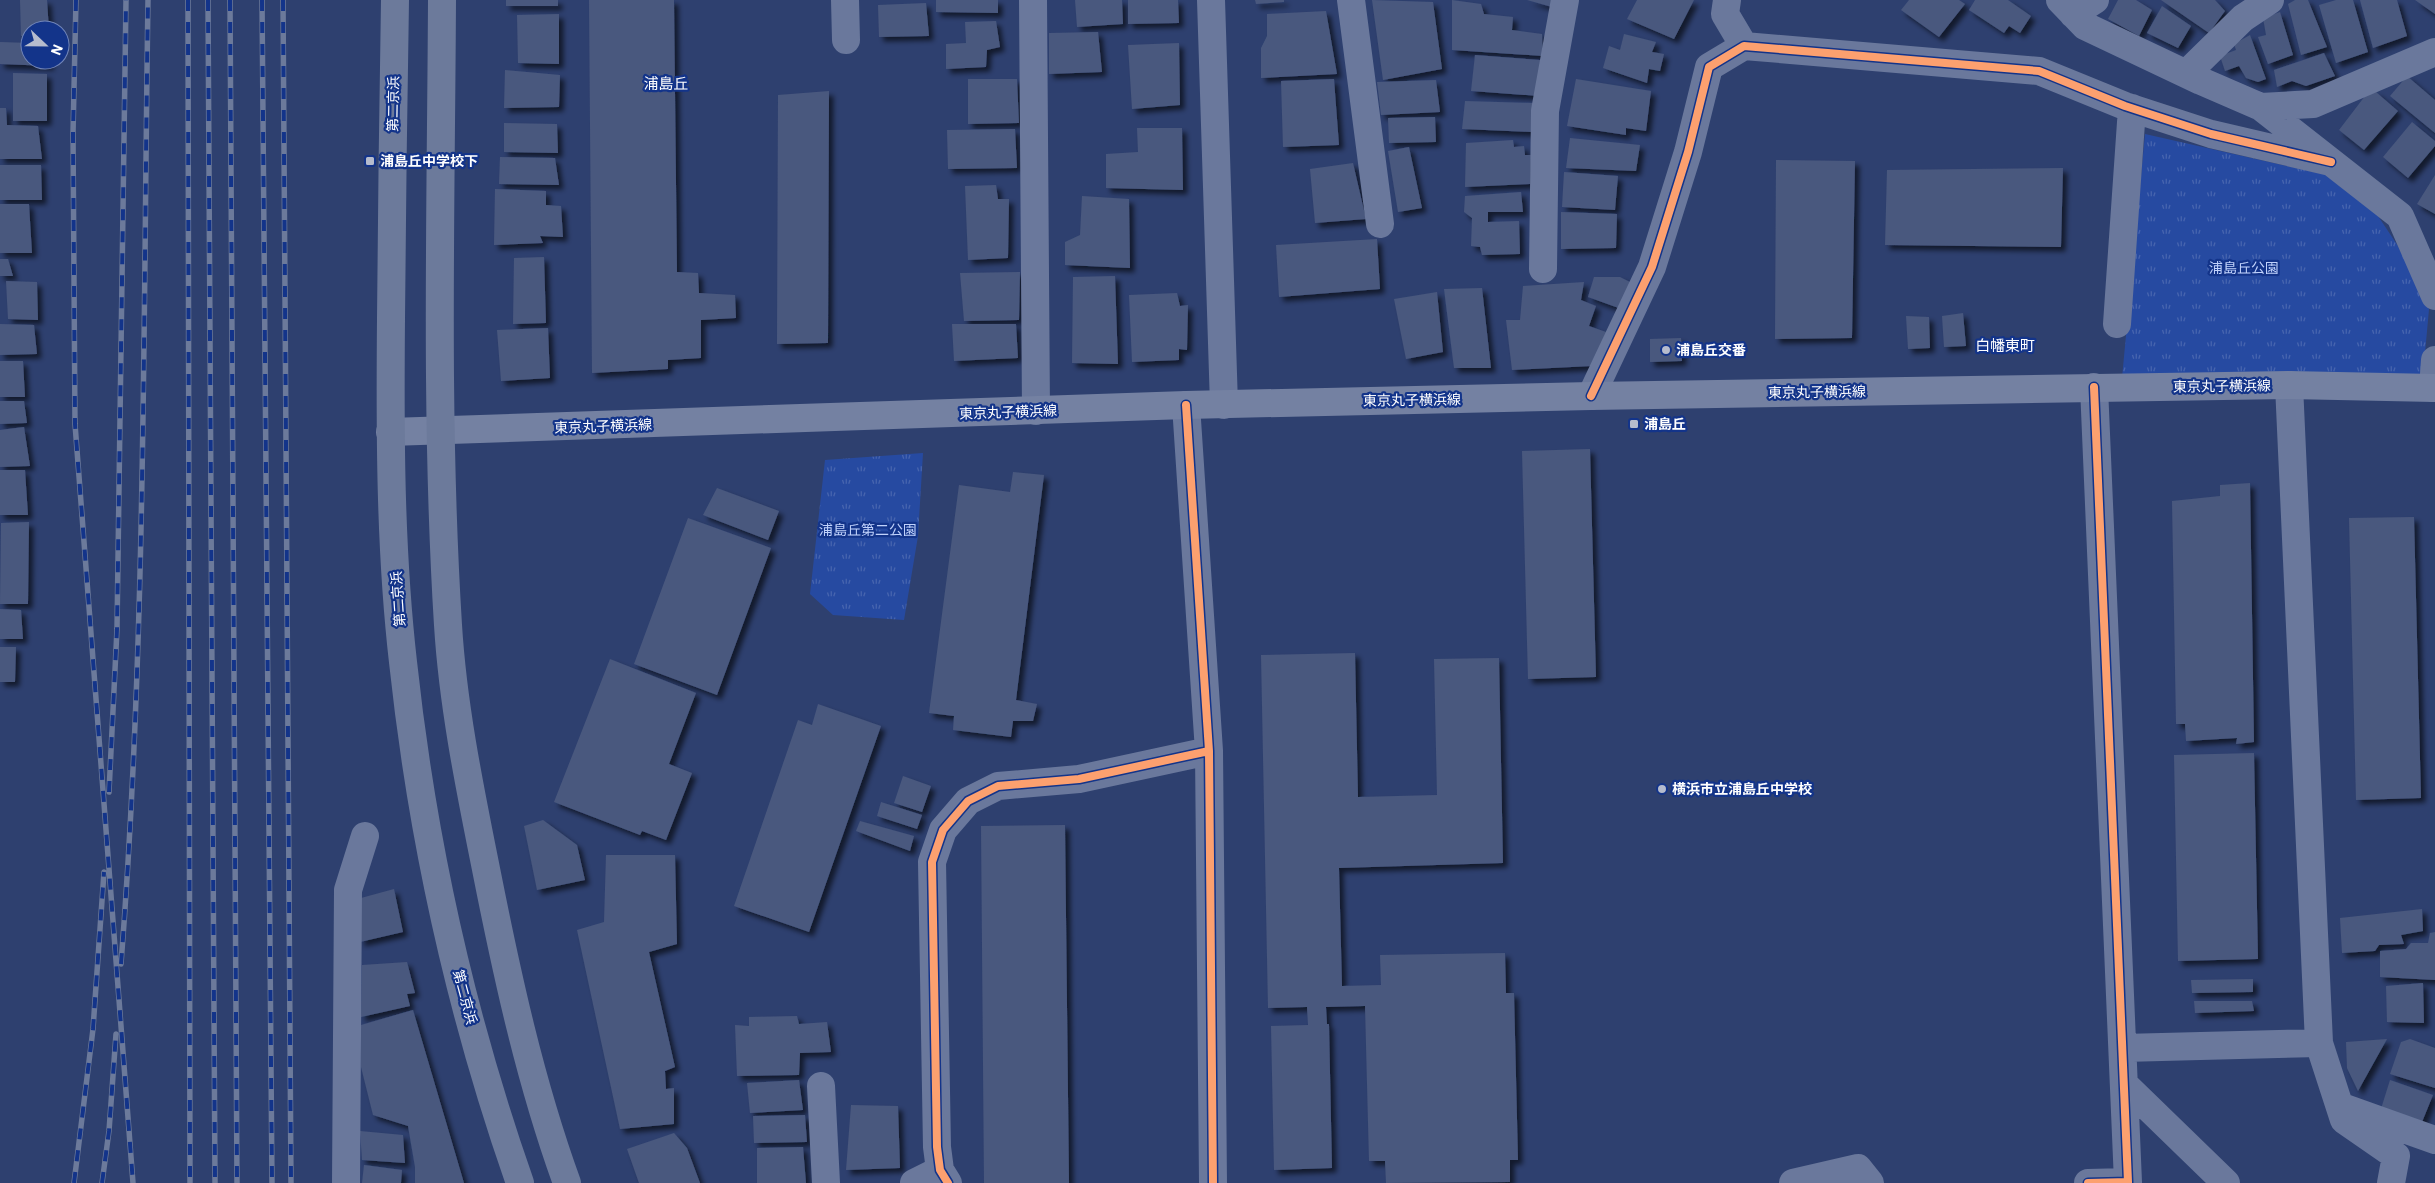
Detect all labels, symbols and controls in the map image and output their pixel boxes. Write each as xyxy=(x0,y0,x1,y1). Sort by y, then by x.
north arrow xyxy=(20,20,70,70)
text: N xyxy=(47,42,67,58)
district label: 浦島丘 xyxy=(643,74,689,93)
street label: 第二京浜 xyxy=(384,76,402,132)
place label: 浦島丘中学校下 xyxy=(380,152,478,170)
marker: 浦島丘中学校下 xyxy=(364,155,376,167)
park label: 浦島丘公園 xyxy=(2209,259,2279,277)
district label: 白幡東町 xyxy=(1975,336,2035,355)
place label: 浦島丘交番 xyxy=(1676,341,1746,359)
marker: 浦島丘交番 xyxy=(1660,344,1672,356)
street label: 東京丸子横浜線 xyxy=(2173,376,2271,396)
street label: 東京丸子横浜線 xyxy=(1768,382,1866,402)
street label: 東京丸子横浜線 xyxy=(1363,390,1461,410)
street label: 東京丸子横浜線 xyxy=(959,401,1057,423)
street label: 東京丸子横浜線 xyxy=(554,415,652,437)
place label: 浦島丘 xyxy=(1644,415,1686,433)
marker: 浦島丘 xyxy=(1628,418,1640,430)
park label: 浦島丘第二公園 xyxy=(819,521,917,539)
street label: 第二京浜 xyxy=(387,570,409,628)
place label: 横浜市立浦島丘中学校 xyxy=(1672,780,1812,798)
marker: 横浜市立浦島丘中学校 xyxy=(1656,783,1668,795)
street label: 第二京浜 xyxy=(449,968,481,1026)

